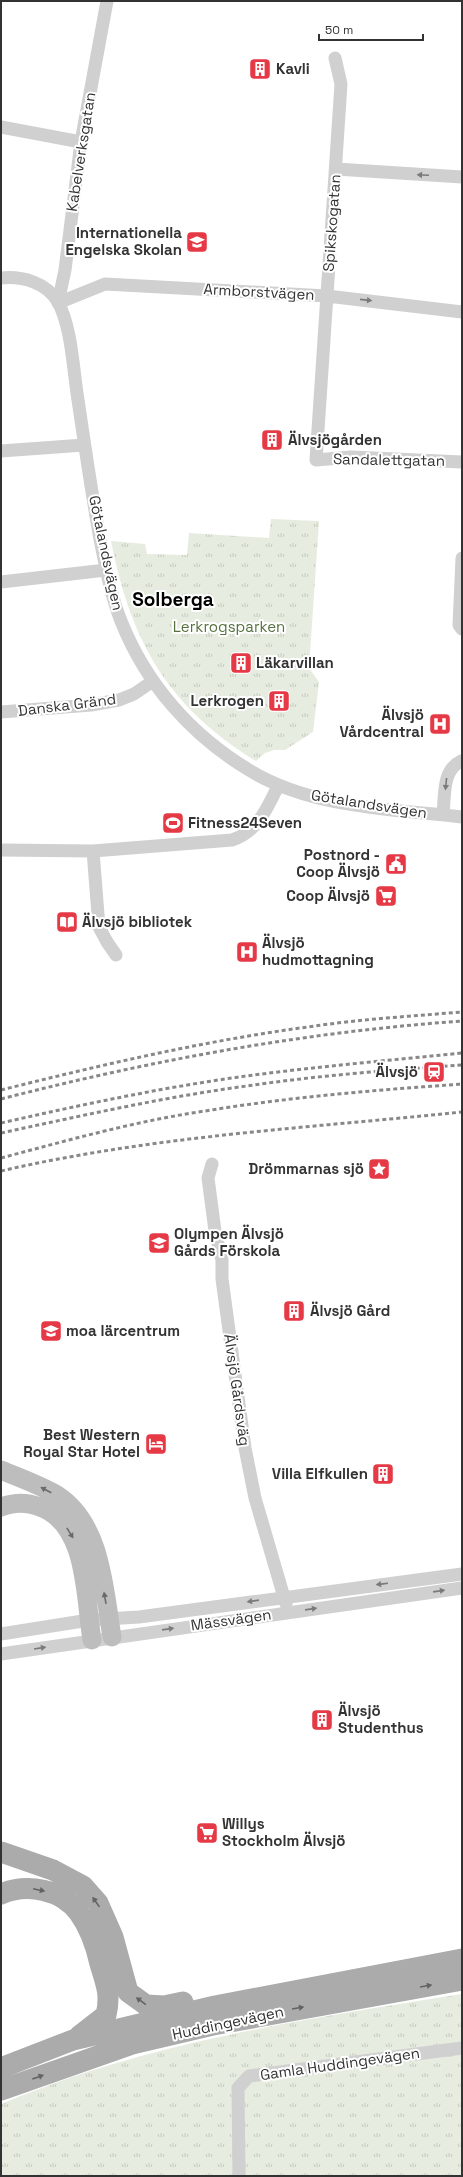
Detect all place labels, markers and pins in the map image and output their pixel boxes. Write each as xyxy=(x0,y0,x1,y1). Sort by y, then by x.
building icon: Kavli xyxy=(247,56,273,82)
place label: Kavli xyxy=(276,59,310,78)
place label: Internationella Engelska Skolan xyxy=(65,223,182,259)
school or university icon: Internationella Engelska Skolan xyxy=(184,229,210,255)
building icon: Älvsjögården xyxy=(259,427,285,453)
place label: Älvsjögården xyxy=(288,430,382,449)
building icon: Läkarvillan xyxy=(228,650,254,676)
place label: Läkarvillan xyxy=(256,653,334,672)
building icon: Lerkrogen xyxy=(266,688,292,714)
place label: Lerkrogen xyxy=(190,691,264,710)
place label: Älvsjö Vårdcentral xyxy=(340,705,424,741)
hospital icon: Älvsjö Vårdcentral xyxy=(427,711,453,737)
sports icon: Fitness24Seven xyxy=(160,810,186,836)
place label: Fitness24Seven xyxy=(188,813,302,832)
place label: Postnord - Coop Älvsjö xyxy=(296,845,380,881)
public building icon: Postnord - Coop Älvsjö xyxy=(383,851,409,877)
supermarket icon: Coop Älvsjö xyxy=(373,883,399,909)
place label: Coop Älvsjö xyxy=(286,886,370,905)
library icon: Älvsjö bibliotek xyxy=(54,909,80,935)
place label: Älvsjö bibliotek xyxy=(82,912,193,931)
place label: Älvsjö hudmottagning xyxy=(262,933,374,969)
hospital icon: Älvsjö hudmottagning xyxy=(234,939,260,965)
station icon: Älvsjö xyxy=(421,1059,447,1085)
place label: Älvsjö xyxy=(375,1062,418,1081)
place icon: Drömmarnas sjö xyxy=(366,1156,392,1182)
place label: Drömmarnas sjö xyxy=(248,1159,364,1178)
place label: Olympen Älvsjö Gårds Förskola xyxy=(174,1224,284,1260)
school or university icon: Olympen Älvsjö Gårds Förskola xyxy=(146,1230,172,1256)
building icon: Älvsjö Gård xyxy=(281,1298,307,1324)
place label: Älvsjö Gård xyxy=(310,1301,390,1320)
school or university icon: moa lärcentrum xyxy=(38,1318,64,1344)
place label: moa lärcentrum xyxy=(66,1321,180,1340)
place label: Best Western Royal Star Hotel xyxy=(23,1425,140,1461)
hotel icon: Best Western Royal Star Hotel xyxy=(143,1431,169,1457)
building icon: Villa Elfkullen xyxy=(370,1461,396,1487)
place label: Villa Elfkullen xyxy=(272,1464,368,1483)
place label: Älvsjö Studenthus xyxy=(338,1701,424,1737)
building icon: Älvsjö Studenthus xyxy=(309,1707,335,1733)
place label: Willys Stockholm Älvsjö xyxy=(222,1814,346,1850)
supermarket icon: Willys Stockholm Älvsjö xyxy=(194,1820,220,1846)

